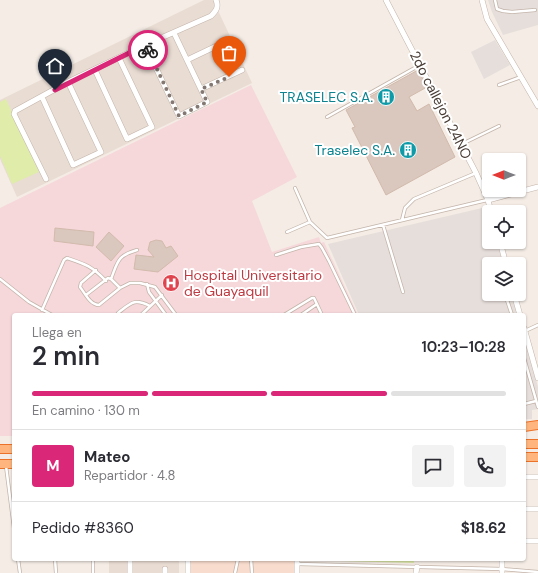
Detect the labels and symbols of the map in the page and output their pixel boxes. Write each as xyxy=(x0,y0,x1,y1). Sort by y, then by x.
courier xyxy=(128,30,168,70)
pin xyxy=(212,36,246,77)
street label: 2do callejon 24NO xyxy=(406,48,476,162)
pin xyxy=(38,49,72,90)
building icon: TRASELEC S.A. xyxy=(376,87,396,107)
place label: TRASELEC S.A. xyxy=(279,88,373,106)
building icon: Traselec S.A. xyxy=(398,140,418,160)
place label: Traselec S.A. xyxy=(314,141,395,159)
north arrow xyxy=(482,153,526,197)
place label: Hospital Universitario de Guayaquil xyxy=(184,266,322,300)
hospital icon: Hospital Universitario de Guayaquil xyxy=(161,273,181,293)

